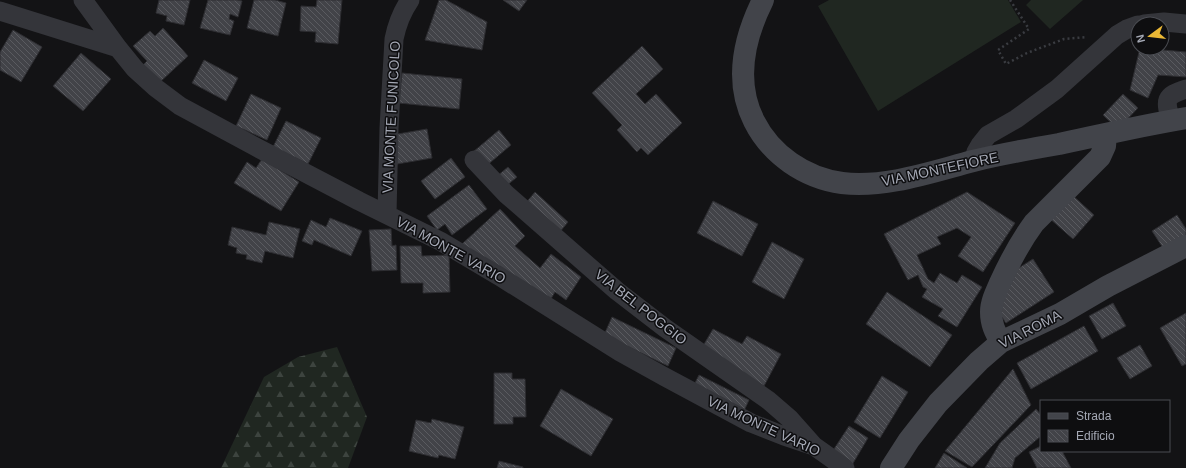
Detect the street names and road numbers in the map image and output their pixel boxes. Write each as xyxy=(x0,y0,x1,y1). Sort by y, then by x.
street label: VIA MONTE FUNICOLO xyxy=(379,40,403,194)
street label: VIA MONTEFIORE xyxy=(880,149,1000,189)
street label: VIA MONTE VARIO xyxy=(393,213,509,287)
street label: VIA BEL POGGIO xyxy=(592,266,690,348)
street label: VIA ROMA xyxy=(996,306,1064,351)
street label: VIA MONTE VARIO xyxy=(705,393,823,459)

